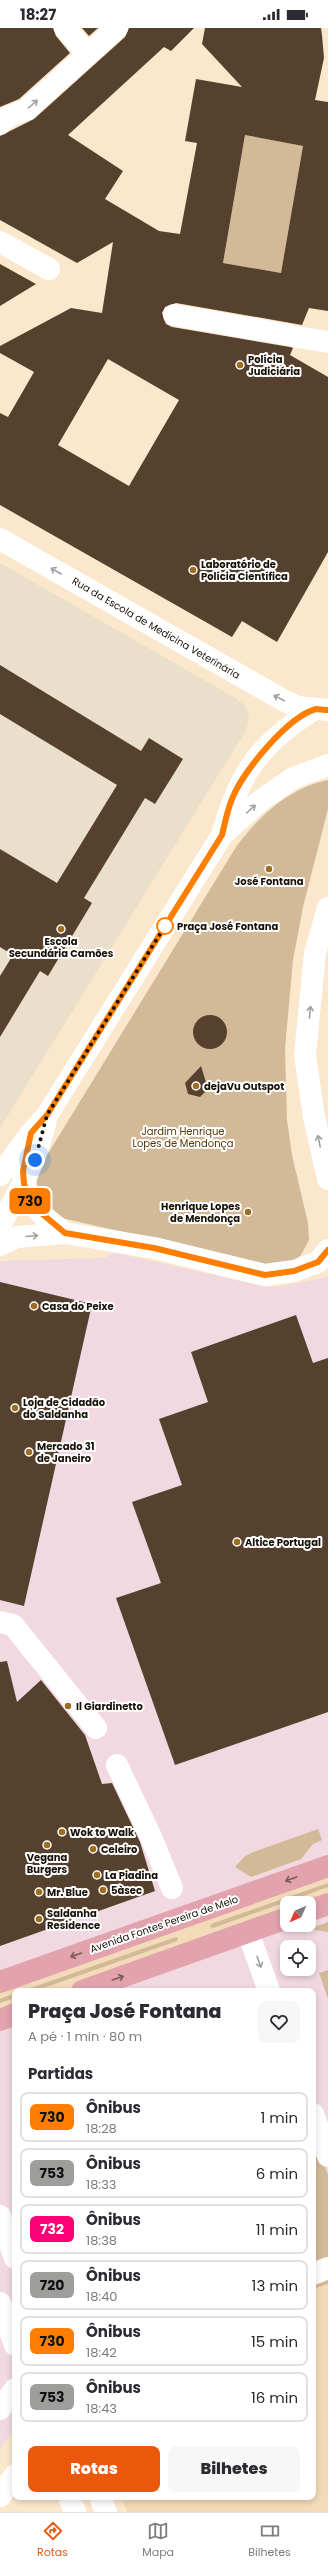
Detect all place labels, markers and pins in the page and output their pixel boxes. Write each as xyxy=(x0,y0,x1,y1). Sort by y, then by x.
place label: Polícia Judiciária xyxy=(248,352,300,379)
marker: Polícia Judiciária xyxy=(235,360,245,370)
place label: Laboratório de Polícia Científica xyxy=(201,557,288,584)
marker: Laboratório de Polícia Científica xyxy=(188,565,198,575)
marker: José Fontana xyxy=(264,864,274,874)
place label: José Fontana xyxy=(235,874,304,889)
marker: Praça José Fontana xyxy=(156,917,174,935)
place label: Praça José Fontana xyxy=(177,919,278,934)
marker: Escola Secundária Camões xyxy=(56,924,66,934)
place label: Escola Secundária Camões xyxy=(9,934,114,961)
place label: dejaVu Outspot xyxy=(204,1079,284,1094)
marker: dejaVu Outspot xyxy=(191,1081,201,1091)
place label: Henrique Lopes de Mendonça xyxy=(161,1199,240,1226)
marker: Henrique Lopes de Mendonça xyxy=(243,1207,253,1217)
place label: Casa do Peixe xyxy=(42,1299,114,1314)
marker: Casa do Peixe xyxy=(29,1301,39,1311)
place label: Loja de Cidadão do Saldanha xyxy=(23,1395,106,1422)
marker: Loja de Cidadão do Saldanha xyxy=(10,1403,20,1413)
place label: Mercado 31 de Janeiro xyxy=(37,1439,95,1466)
marker: Mercado 31 de Janeiro xyxy=(24,1447,34,1457)
place label: Altice Portugal xyxy=(245,1535,321,1550)
marker: Altice Portugal xyxy=(232,1537,242,1547)
place label: Il Giardinetto xyxy=(76,1699,143,1714)
marker: Il Giardinetto xyxy=(63,1701,73,1711)
place label: Wok to Walk xyxy=(70,1825,135,1840)
marker: Wok to Walk xyxy=(57,1827,67,1837)
marker: Vegana Burgers xyxy=(42,1840,52,1850)
place label: Celeiro xyxy=(101,1842,138,1857)
marker: Celeiro xyxy=(88,1844,98,1854)
place label: Vegana Burgers xyxy=(27,1850,68,1877)
place label: La Piadina xyxy=(105,1868,158,1883)
marker: La Piadina xyxy=(92,1870,102,1880)
place label: 5àsec xyxy=(111,1883,142,1898)
place label: Mr. Blue xyxy=(47,1885,88,1900)
marker: 5àsec xyxy=(98,1885,108,1895)
marker: Mr. Blue xyxy=(34,1887,44,1897)
place label: Saldanha Residence xyxy=(47,1906,100,1933)
marker: Saldanha Residence xyxy=(34,1914,44,1924)

